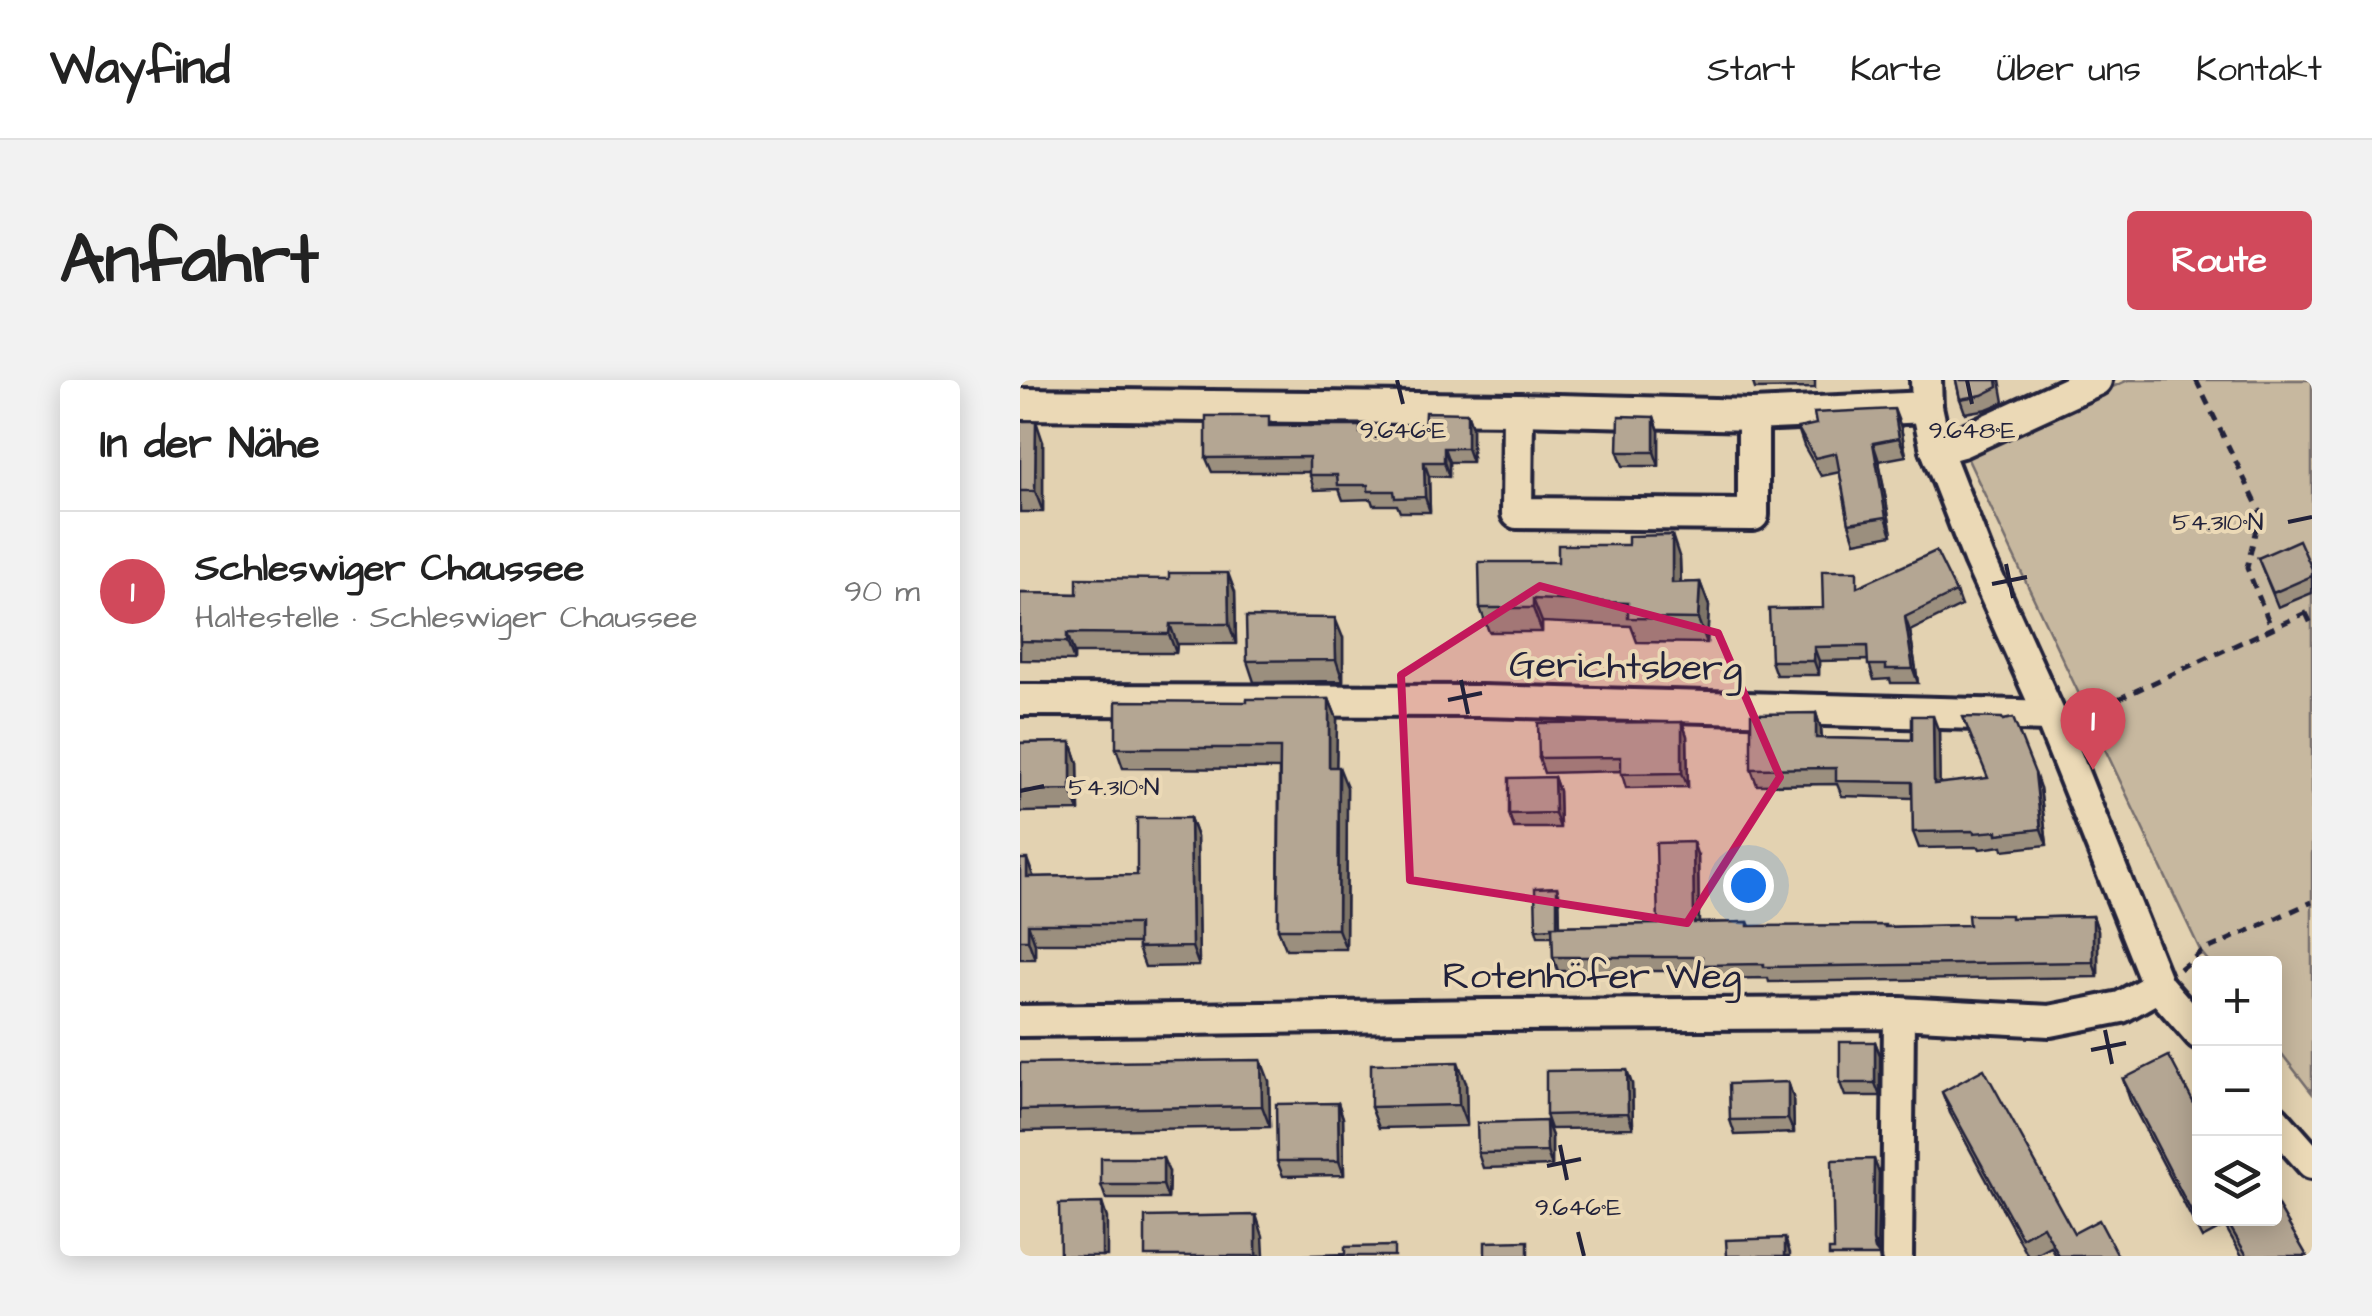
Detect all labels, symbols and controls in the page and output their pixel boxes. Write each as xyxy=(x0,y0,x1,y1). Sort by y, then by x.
text: Wayfind xyxy=(50,36,230,102)
text: Start xyxy=(1707,45,1795,94)
text: Karte xyxy=(1850,45,1942,94)
text: Über uns xyxy=(1997,45,2141,94)
text: Kontakt xyxy=(2196,45,2322,94)
button: Route xyxy=(2127,211,2312,310)
text: Anfahrt xyxy=(60,212,319,309)
text: 9.646°E xyxy=(1360,413,1446,448)
text: 9.648°E xyxy=(1929,413,2016,448)
text: In der Nähe xyxy=(100,416,320,474)
text: 54.310°N xyxy=(2172,505,2264,540)
text: Schleswiger Chaussee xyxy=(195,543,584,595)
text: 1 xyxy=(130,569,135,614)
text: 90 m xyxy=(844,569,920,614)
text: Haltestelle · Schleswiger Chaussee xyxy=(195,595,698,640)
street label: Gerichtsberg xyxy=(1509,639,1743,695)
pin: 1 xyxy=(2060,688,2126,770)
text: 54.310°N xyxy=(1068,770,1160,805)
your location xyxy=(1723,860,1774,911)
street label: Rotenhöfer Weg xyxy=(1443,951,1741,1003)
map controls xyxy=(2192,956,2282,1226)
button: + xyxy=(2192,956,2282,1046)
button: − xyxy=(2192,1046,2282,1136)
button: layers xyxy=(2192,1136,2282,1226)
text: 9.646°E xyxy=(1535,1190,1621,1225)

